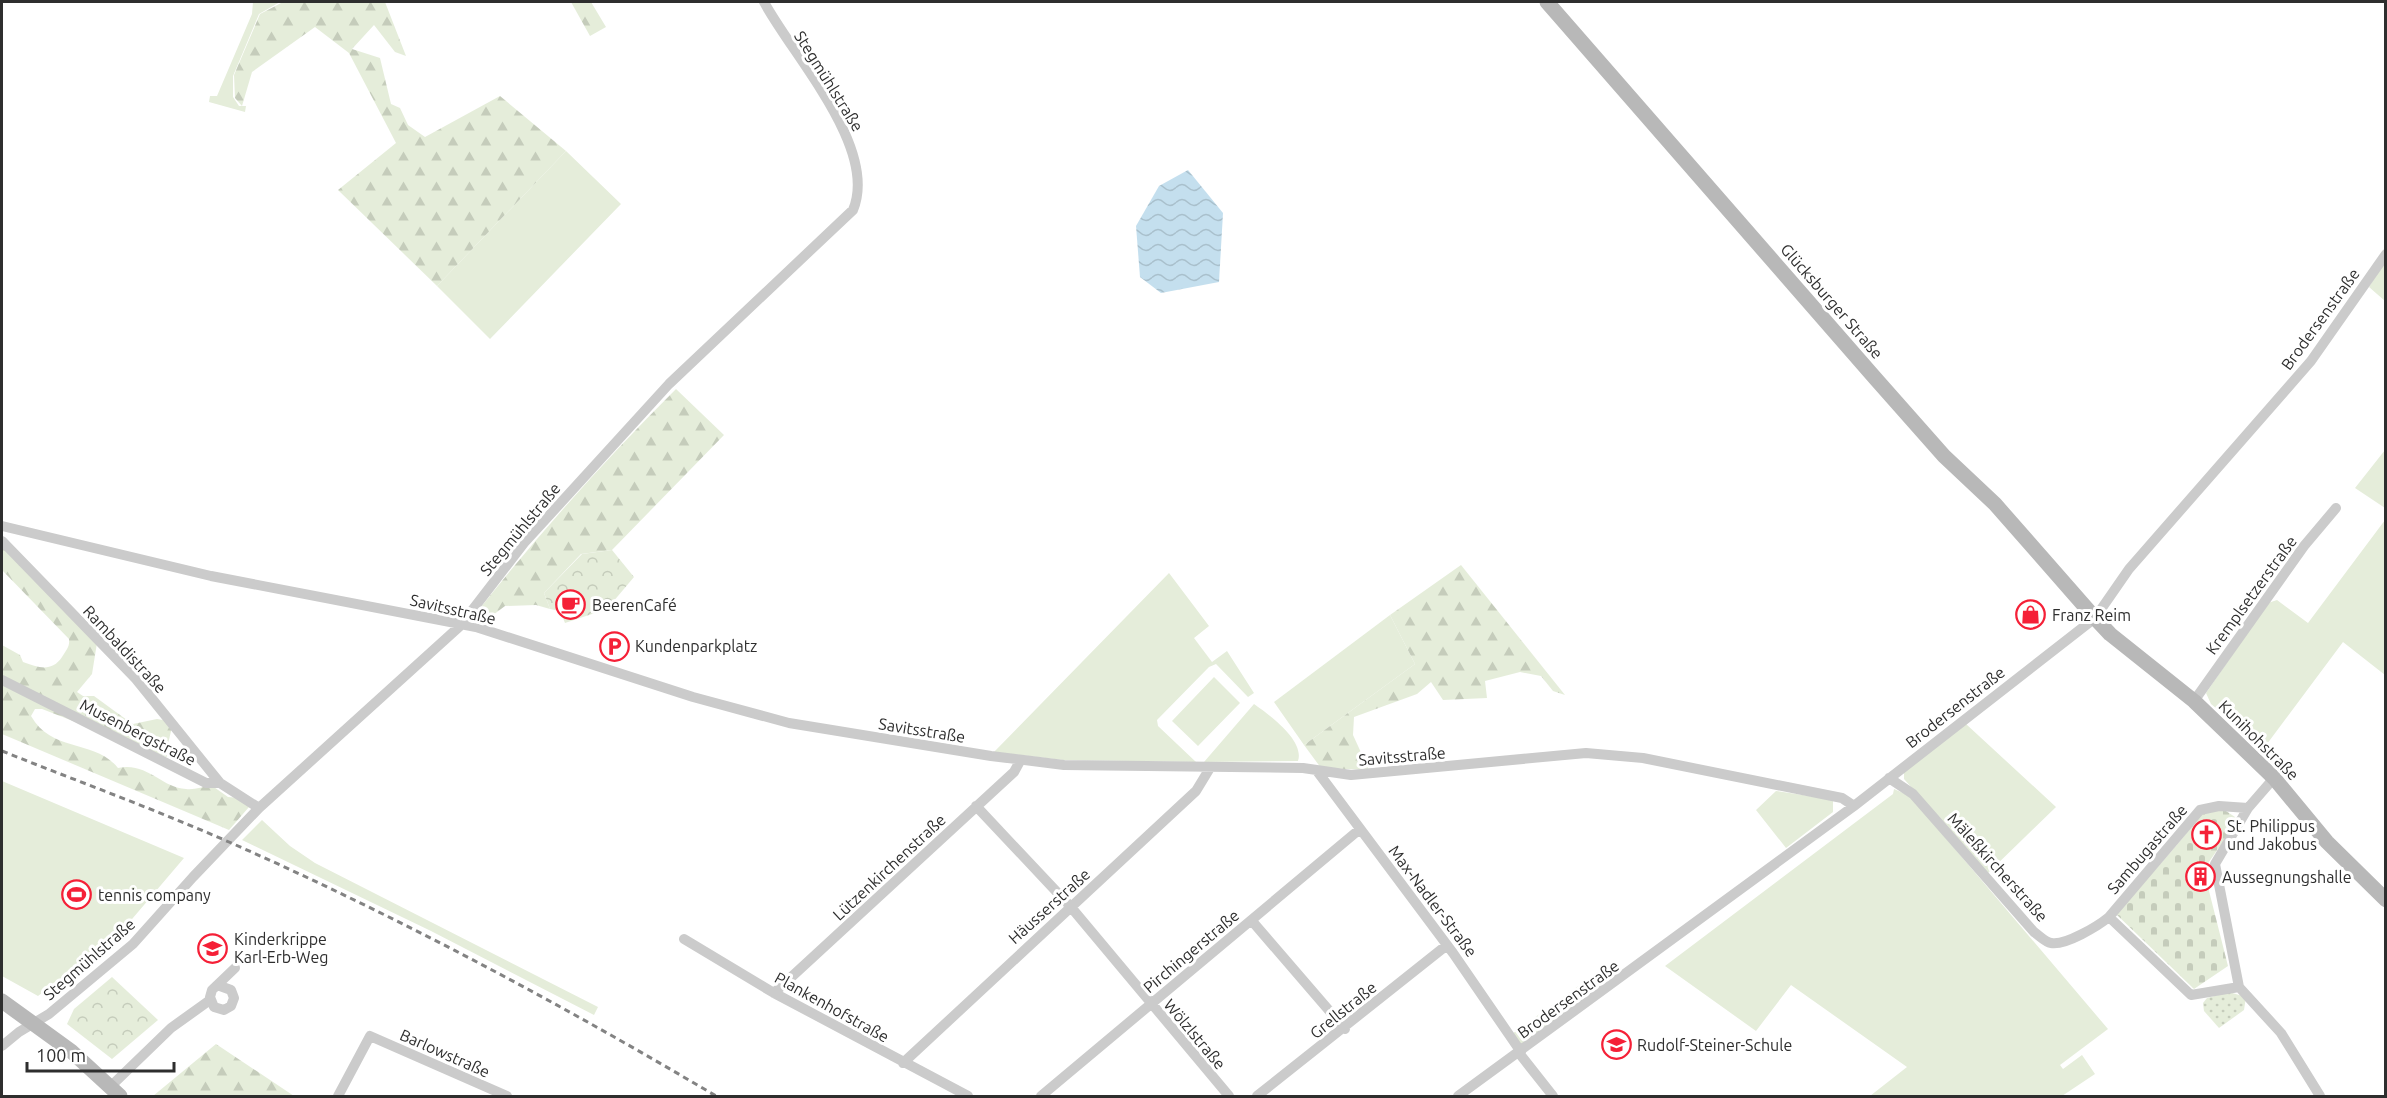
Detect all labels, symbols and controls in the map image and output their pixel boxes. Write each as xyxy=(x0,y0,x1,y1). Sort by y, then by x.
street label: Stegmühlstraße xyxy=(791,27,867,135)
street label: Glücksburger Straße xyxy=(1777,240,1887,362)
street label: Brodersenstraße xyxy=(2277,265,2363,373)
street label: Stegmühlstraße xyxy=(476,479,564,579)
street label: Kremplsetzerstraße xyxy=(2202,532,2300,658)
cafe icon: BeerenCafé xyxy=(555,589,587,621)
street label: Savitsstraße xyxy=(408,590,498,628)
place label: BeerenCafé xyxy=(592,596,677,614)
shop icon: Franz Reim xyxy=(2015,599,2047,631)
street label: Rambaldistraße xyxy=(80,602,170,696)
place label: Franz Reim xyxy=(2052,606,2131,624)
parking icon: Kundenparkplatz xyxy=(598,630,630,662)
place label: Kundenparkplatz xyxy=(635,637,757,655)
street label: Brodersenstraße xyxy=(1902,663,2008,751)
street label: Musenbergstraße xyxy=(77,695,199,769)
street label: Kunihohstraße xyxy=(2215,696,2303,784)
street label: Savitsstraße xyxy=(877,714,967,746)
street label: Savitsstraße xyxy=(1358,743,1446,769)
street label: Sambugastraße xyxy=(2103,801,2191,897)
street label: Mäleßkircherstraße xyxy=(1944,809,2052,925)
street label: Lützenkirchenstraße xyxy=(829,810,949,924)
place label: St. Philippus und Jakobus xyxy=(2227,817,2317,853)
church icon: St. Philippus und Jakobus xyxy=(2190,819,2222,851)
street label: Max-Nadler-Straße xyxy=(1385,842,1481,960)
building icon: Aussegnungshalle xyxy=(2185,861,2217,893)
street label: Häusserstraße xyxy=(1005,865,1093,947)
place label: Aussegnungshalle xyxy=(2222,868,2352,886)
sports icon: tennis company xyxy=(61,879,93,911)
place label: tennis company xyxy=(98,886,211,904)
street label: Pirchingerstraße xyxy=(1140,906,1242,996)
street label: Stegmühlstraße xyxy=(40,915,138,1003)
place label: Kinderkrippe Karl-Erb-Weg xyxy=(234,930,328,966)
school or university icon: Kinderkrippe Karl-Erb-Weg xyxy=(197,932,229,964)
street label: Brodersenstraße xyxy=(1514,956,1622,1042)
street label: Plankenhofstraße xyxy=(772,968,892,1046)
street label: Grellstraße xyxy=(1306,978,1380,1042)
street label: Wölzlstraße xyxy=(1161,995,1229,1073)
street label: Barlowstraße xyxy=(397,1025,493,1081)
school or university icon: Rudolf-Steiner-Schule xyxy=(1600,1029,1632,1061)
scale bar xyxy=(27,1035,174,1073)
place label: Rudolf-Steiner-Schule xyxy=(1637,1036,1792,1054)
text: 100 m xyxy=(36,1045,86,1065)

